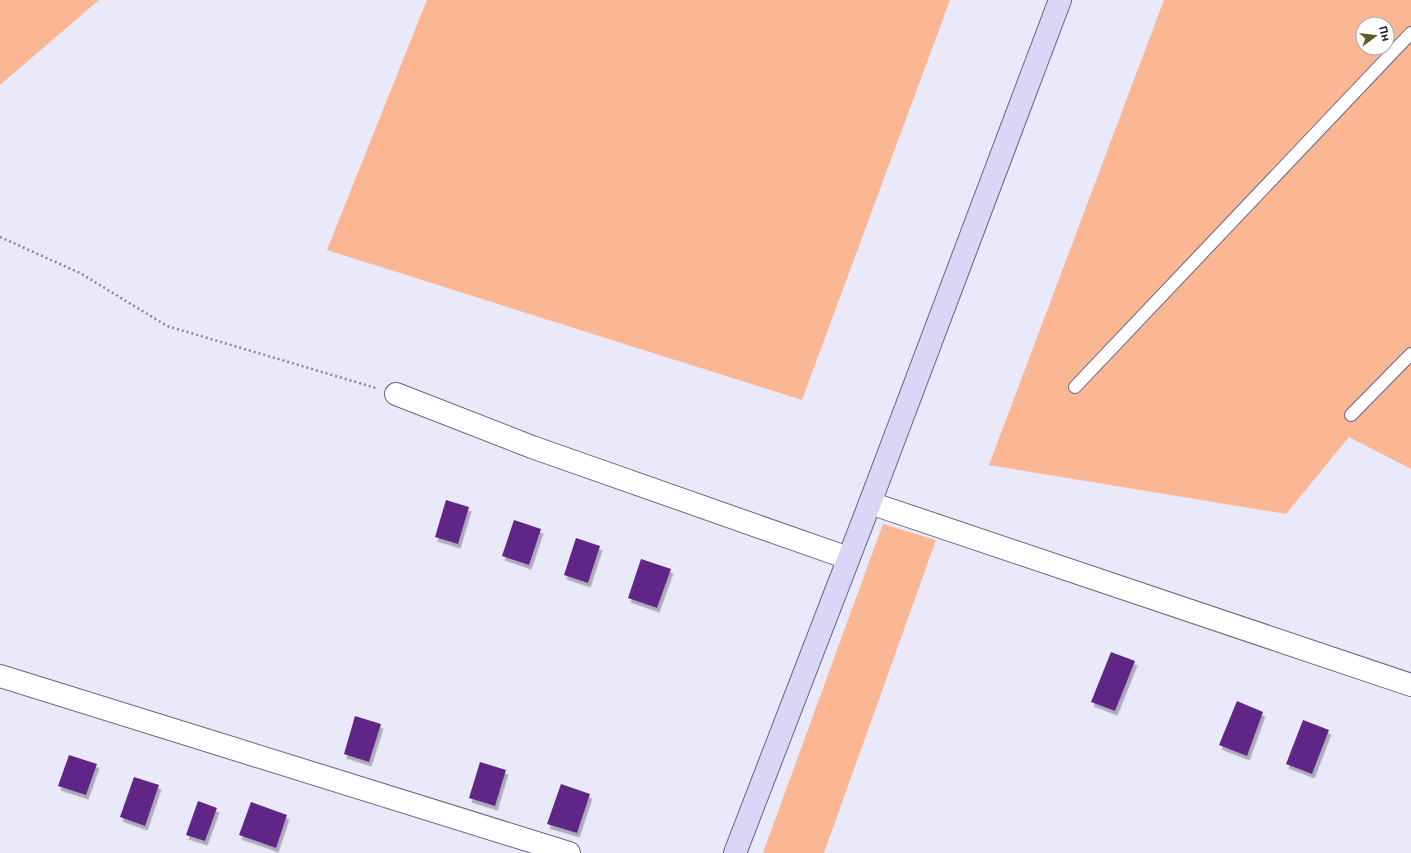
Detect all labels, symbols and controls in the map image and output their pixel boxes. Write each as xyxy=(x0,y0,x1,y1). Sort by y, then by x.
north arrow xyxy=(1355,16,1395,56)
text: Пн xyxy=(1376,24,1394,43)

